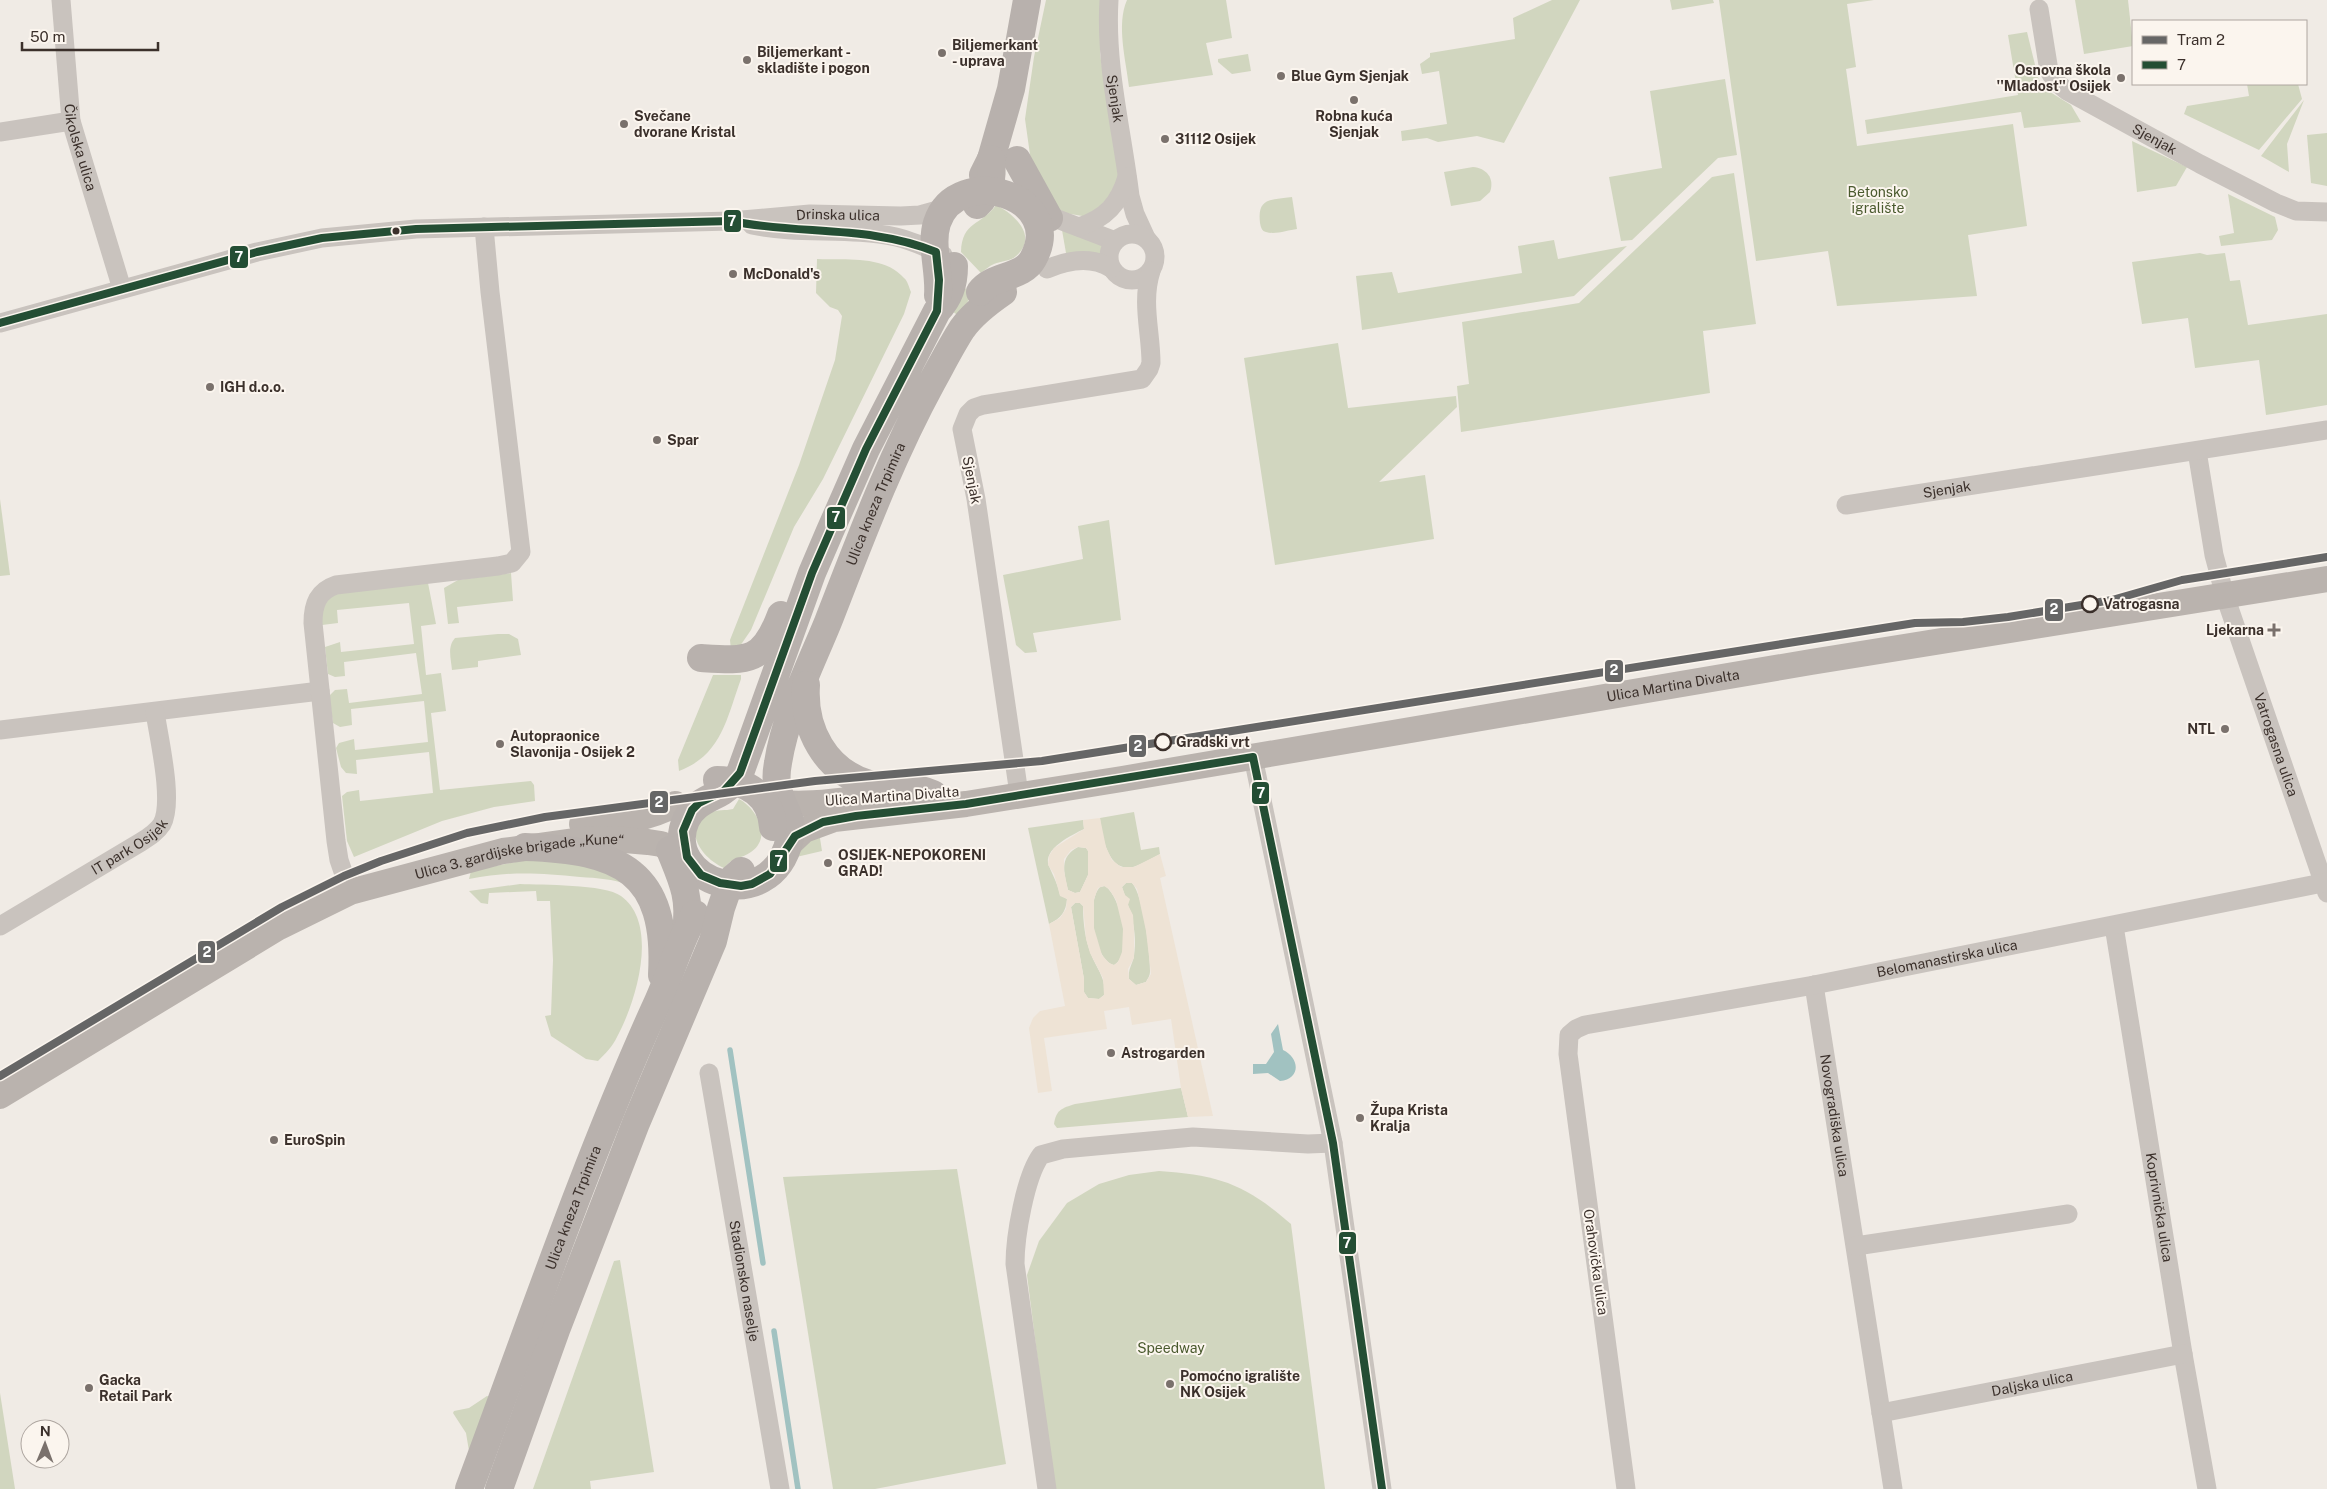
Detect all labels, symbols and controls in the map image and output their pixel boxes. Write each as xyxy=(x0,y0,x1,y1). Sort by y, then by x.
scale bar xyxy=(22,20,159,52)
legend xyxy=(2132,20,2307,85)
text: 50 m xyxy=(30,28,65,45)
text: Tram 2 xyxy=(2177,31,2225,48)
place label: Biljemerkant - uprava xyxy=(952,37,1038,69)
place label: Biljemerkant - skladište i pogon xyxy=(757,44,870,76)
marker: Biljemerkant - uprava xyxy=(936,47,948,59)
marker: Biljemerkant - skladište i pogon xyxy=(741,54,753,66)
text: 7 xyxy=(2177,56,2186,73)
place label: Osnovna škola ''Mladost'' Osijek xyxy=(1997,62,2111,94)
place label: Blue Gym Sjenjak xyxy=(1291,68,1409,84)
marker: Blue Gym Sjenjak xyxy=(1275,70,1287,82)
marker: Osnovna škola ''Mladost'' Osijek xyxy=(2115,72,2127,84)
street label: Sjenjak xyxy=(1104,74,1127,124)
marker: Robna kuća Sjenjak xyxy=(1348,94,1360,106)
street label: Čikolska ulica xyxy=(62,103,100,193)
place label: Svečane dvorane Kristal xyxy=(634,108,736,140)
place label: Robna kuća Sjenjak xyxy=(1315,108,1393,140)
marker: Svečane dvorane Kristal xyxy=(618,118,630,130)
street label: Sjenjak xyxy=(2130,120,2180,158)
place label: 31112 Osijek xyxy=(1175,131,1256,147)
marker: 31112 Osijek xyxy=(1159,133,1171,145)
park label: Betonsko igralište xyxy=(1848,184,1908,216)
street label: Drinska ulica xyxy=(795,206,880,224)
line badge: 7 xyxy=(723,209,742,233)
text: 7 xyxy=(728,213,737,229)
unlabelled marker xyxy=(391,226,401,236)
line badge: 7 xyxy=(229,245,249,269)
text: 7 xyxy=(235,249,244,265)
place label: McDonald's xyxy=(743,266,820,282)
marker: McDonald's xyxy=(727,268,739,280)
place label: IGH d.o.o. xyxy=(220,379,285,395)
marker: IGH d.o.o. xyxy=(204,381,216,393)
place label: Spar xyxy=(667,432,699,448)
marker: Spar xyxy=(651,434,663,446)
street label: Ulica kneza Trpimira xyxy=(843,440,908,568)
street label: Sjenjak xyxy=(960,455,984,505)
street label: Sjenjak xyxy=(1922,478,1972,501)
line badge: 7 xyxy=(826,506,846,530)
text: 7 xyxy=(832,509,841,525)
marker: Vatrogasna xyxy=(2081,595,2099,613)
place label: Vatrogasna xyxy=(2103,596,2179,612)
line badge: 2 xyxy=(2044,598,2064,622)
text: 2 xyxy=(2050,601,2059,617)
place label: Ljekarna xyxy=(2206,622,2264,638)
marker: Ljekarna xyxy=(2268,624,2280,636)
line badge: 2 xyxy=(1604,659,1624,683)
text: 2 xyxy=(1610,662,1619,678)
street label: Ulica Martina Divalta xyxy=(1605,666,1741,705)
street label: Vatrogasna ulica xyxy=(2251,691,2301,799)
place label: NTL xyxy=(2187,721,2215,737)
marker: NTL xyxy=(2219,723,2231,735)
place label: Autopraonice Slavonija - Osijek 2 xyxy=(510,728,635,760)
marker: Gradski vrt xyxy=(1154,733,1172,751)
line badge: 2 xyxy=(1128,734,1147,758)
place label: Gradski vrt xyxy=(1176,734,1250,750)
marker: Autopraonice Slavonija - Osijek 2 xyxy=(494,738,506,750)
text: 2 xyxy=(1134,738,1143,754)
line badge: 7 xyxy=(1251,781,1270,805)
street label: Ulica Martina Divalta xyxy=(824,783,960,809)
text: 7 xyxy=(1257,785,1266,801)
line badge: 2 xyxy=(649,790,669,814)
text: 2 xyxy=(655,794,664,810)
street label: IT park Osijek xyxy=(88,816,171,878)
street label: Ulica 3. gardijske brigade „Kune“ xyxy=(413,831,625,882)
place label: OSIJEK-NEPOKORENI GRAD! xyxy=(838,847,986,879)
line badge: 7 xyxy=(769,849,788,873)
text: 7 xyxy=(775,853,784,869)
marker: OSIJEK-NEPOKORENI GRAD! xyxy=(822,857,834,869)
street label: Belomanastirska ulica xyxy=(1875,936,2019,980)
line badge: 2 xyxy=(197,940,216,964)
text: 2 xyxy=(203,944,212,960)
place label: Astrogarden xyxy=(1121,1045,1205,1061)
marker: Astrogarden xyxy=(1105,1047,1117,1059)
street label: Novogradiška ulica xyxy=(1817,1053,1852,1178)
place label: Župa Krista Kralja xyxy=(1370,1101,1448,1134)
marker: Župa Krista Kralja xyxy=(1354,1112,1366,1124)
place label: EuroSpin xyxy=(284,1132,345,1148)
marker: EuroSpin xyxy=(268,1134,280,1146)
street label: Ulica kneza Trpimira xyxy=(542,1143,604,1272)
street label: Koprivnička ulica xyxy=(2143,1151,2176,1263)
street label: Orahovička ulica xyxy=(1581,1208,1611,1316)
street label: Stadionsko naselje xyxy=(726,1219,763,1343)
line badge: 7 xyxy=(1338,1231,1357,1255)
text: 7 xyxy=(1343,1235,1352,1251)
park label: Speedway xyxy=(1137,1340,1205,1356)
place label: Pomoćno igralište NK Osijek xyxy=(1180,1368,1300,1400)
street label: Daljska ulica xyxy=(1990,1368,2074,1399)
place label: Gacka Retail Park xyxy=(99,1372,172,1404)
marker: Pomoćno igralište NK Osijek xyxy=(1164,1378,1176,1390)
marker: Gacka Retail Park xyxy=(83,1382,95,1394)
north arrow xyxy=(20,1419,70,1469)
text: N xyxy=(40,1423,51,1439)

